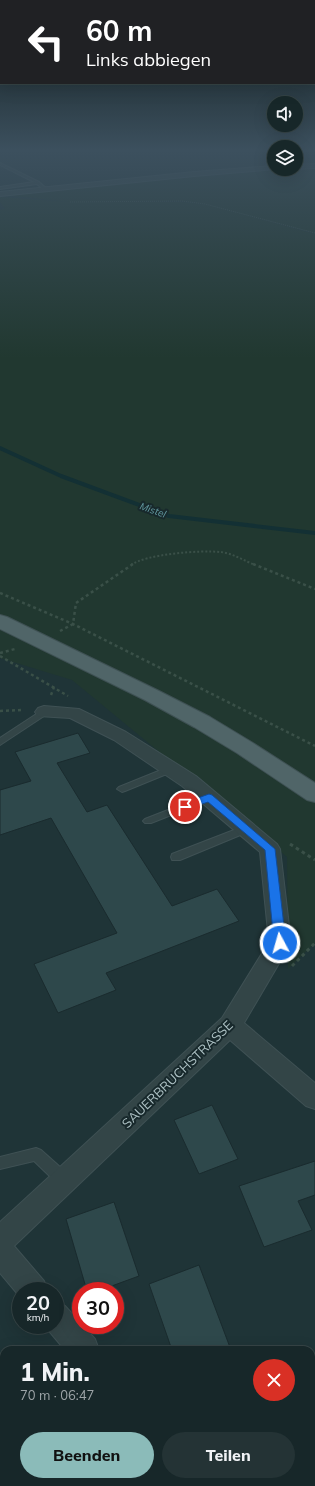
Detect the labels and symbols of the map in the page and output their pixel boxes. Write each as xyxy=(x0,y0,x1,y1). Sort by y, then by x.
water label: Mistel xyxy=(138,499,169,521)
pin xyxy=(168,790,202,824)
position arrow xyxy=(259,922,301,964)
street label: SAUERBRUCHSTRASSE xyxy=(118,1017,236,1131)
speed limit sign: 30 xyxy=(72,1282,124,1334)

